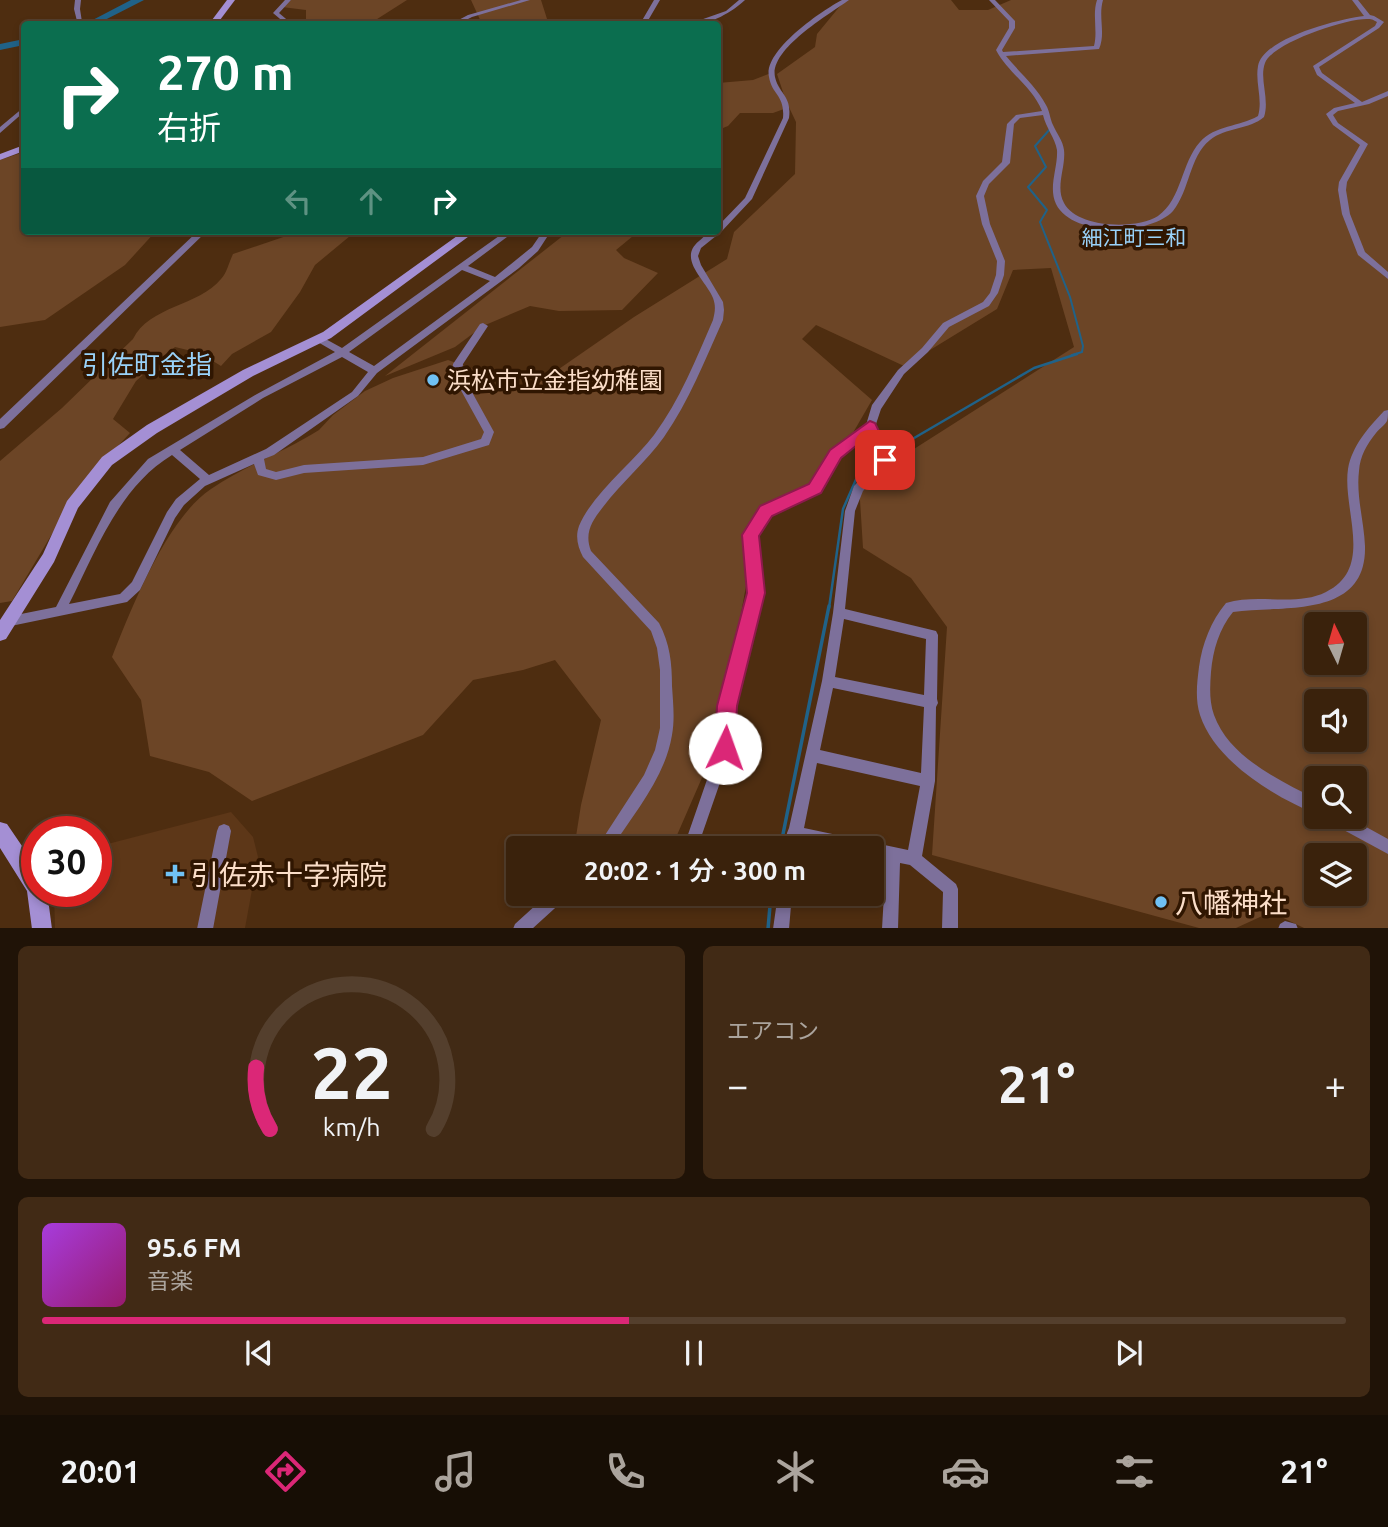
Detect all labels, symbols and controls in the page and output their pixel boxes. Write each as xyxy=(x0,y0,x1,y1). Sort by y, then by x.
text: 270 m xyxy=(157,44,294,99)
icon: right xyxy=(42,49,133,140)
text: 右折 xyxy=(157,109,221,145)
icon: left xyxy=(279,182,317,220)
icon: ahead xyxy=(352,182,390,220)
icon: right xyxy=(425,182,463,220)
district label: 細江町三和 xyxy=(1082,225,1187,249)
district label: 引佐町金指 xyxy=(82,350,212,379)
place label: 浜松市立金指幼稚園 xyxy=(447,367,663,394)
marker: 浜松市立金指幼稚園 xyxy=(425,372,441,388)
pin xyxy=(855,430,915,490)
icon: arrive xyxy=(866,441,904,479)
north arrow xyxy=(1304,612,1367,676)
map controls xyxy=(1304,612,1367,906)
button: sound xyxy=(1304,689,1367,752)
position arrow xyxy=(688,711,762,785)
button: search xyxy=(1304,766,1367,829)
speed limit sign: 30 xyxy=(21,816,112,907)
button: layers xyxy=(1304,843,1367,906)
text: 20:02 · 1 分 · 300 m xyxy=(584,856,806,885)
place label: 引佐赤十字病院 xyxy=(191,859,387,890)
marker: 引佐赤十字病院 xyxy=(165,864,185,884)
place label: 八幡神社 xyxy=(1175,887,1287,918)
marker: 八幡神社 xyxy=(1153,894,1169,910)
text: エアコン xyxy=(727,1018,819,1043)
text: 22 xyxy=(310,1031,393,1113)
text: 21° xyxy=(998,1055,1075,1113)
text: − xyxy=(727,1064,748,1106)
text: + xyxy=(1325,1064,1346,1106)
text: km/h xyxy=(323,1112,380,1140)
text: 95.6 FM xyxy=(147,1233,241,1262)
text: 音楽 xyxy=(147,1268,193,1293)
icon: previous xyxy=(240,1334,278,1372)
icon: pause xyxy=(675,1334,713,1372)
icon: next xyxy=(1110,1334,1148,1372)
icon: directions xyxy=(261,1447,310,1496)
icon: music xyxy=(431,1447,480,1496)
icon: phone xyxy=(601,1447,650,1496)
icon: climate xyxy=(771,1447,820,1496)
icon: car xyxy=(941,1447,990,1496)
icon: filters xyxy=(1110,1447,1159,1496)
text: 20:01 xyxy=(60,1453,140,1489)
text: 21° xyxy=(1280,1453,1328,1489)

